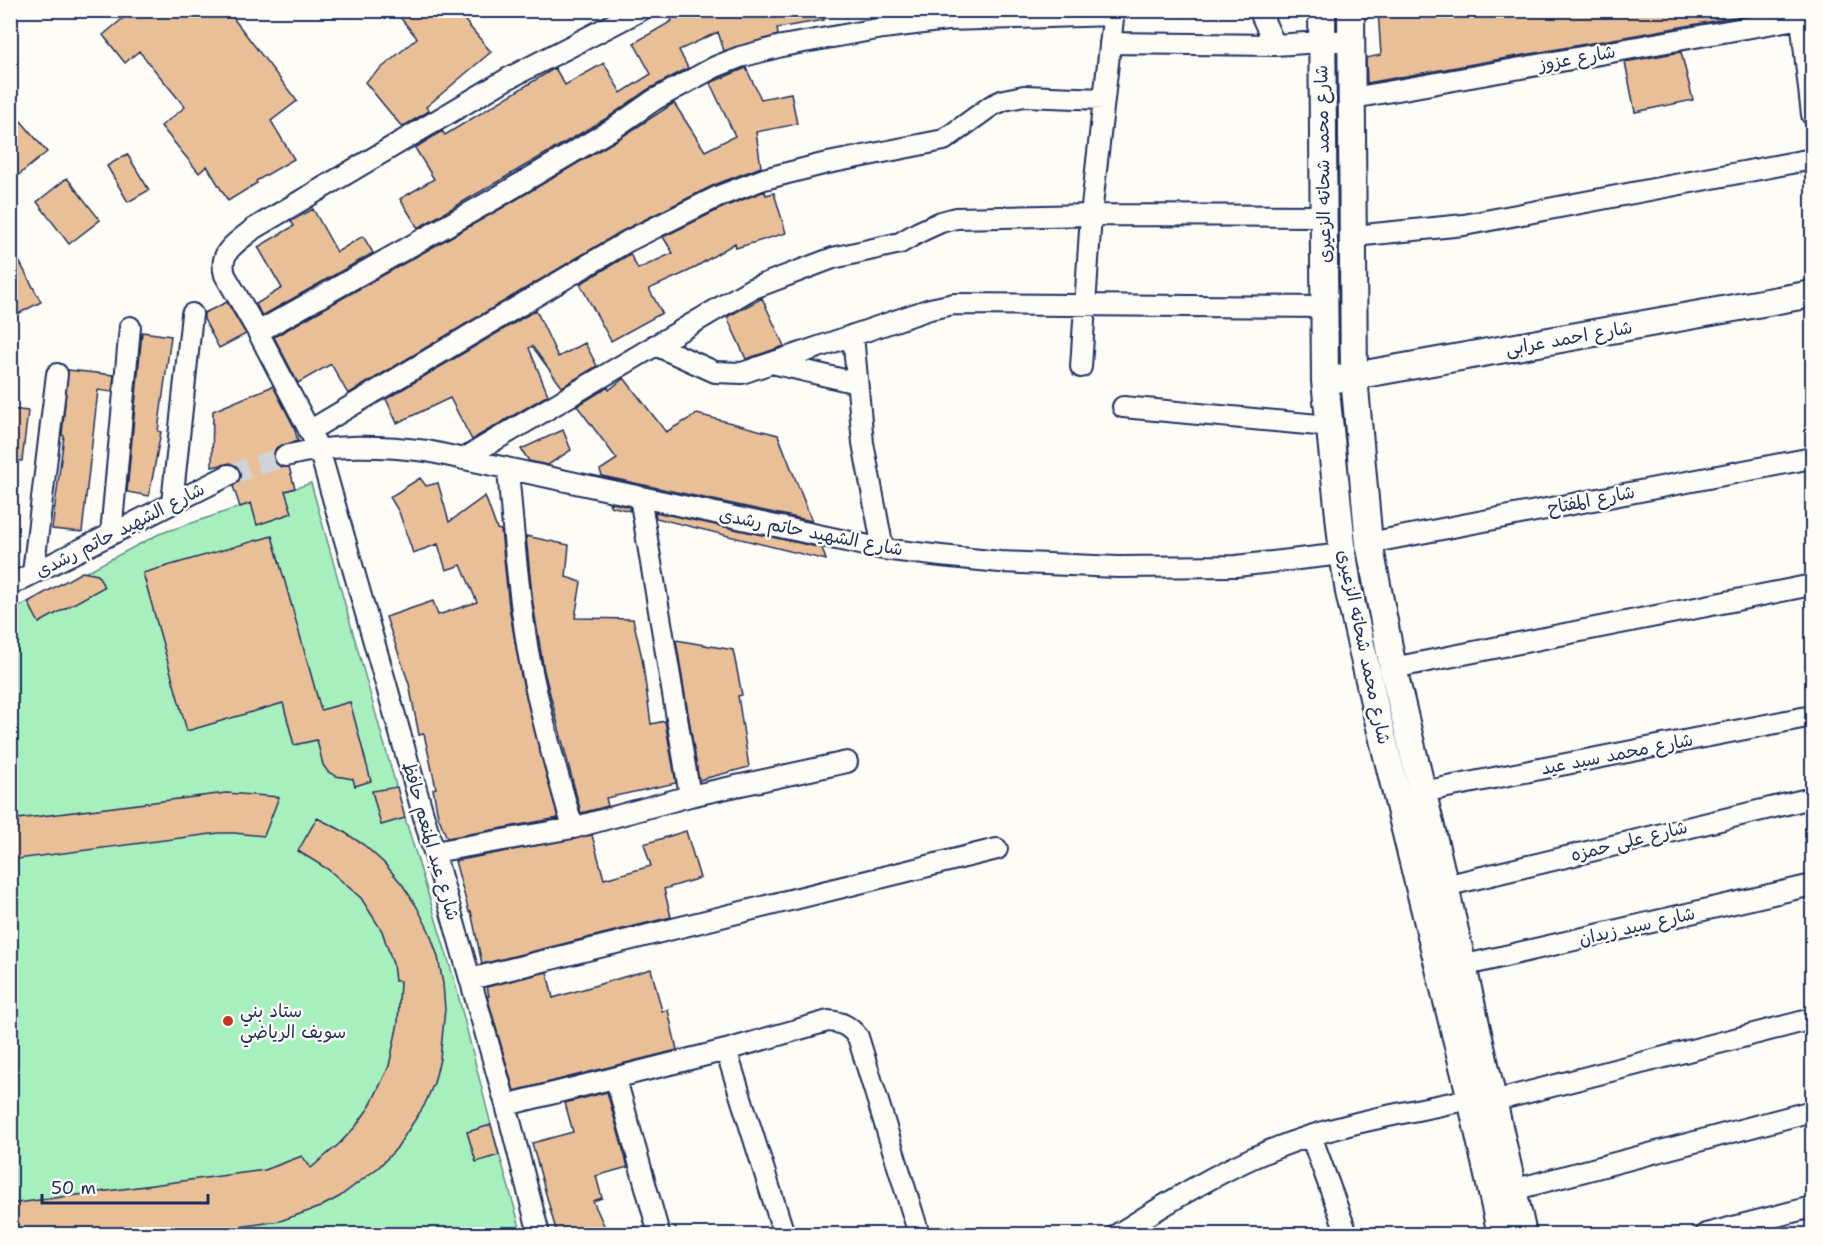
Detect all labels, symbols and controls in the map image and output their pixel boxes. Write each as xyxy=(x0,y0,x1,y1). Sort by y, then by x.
street label: شارع عزوز xyxy=(1535,39,1617,77)
street label: شارع محمد شحاته الزعيرى xyxy=(1309,65,1337,263)
street label: شارع احمد عرابى xyxy=(1504,315,1634,361)
street label: شارع الشهيد حاتم رشدى xyxy=(31,477,210,585)
street label: شارع المفتاح xyxy=(1545,480,1637,520)
street label: شارع الشهيد حاتم رشدى xyxy=(717,502,905,564)
street label: شارع محمد شحاته الزعيرى xyxy=(1332,547,1396,747)
street label: شارع محمد سيد عيد xyxy=(1539,728,1695,780)
street label: شارع عبد المنعم حافظ xyxy=(395,759,465,924)
street label: شارع على حمزه xyxy=(1568,815,1690,867)
street label: شارع سيد زيدان xyxy=(1576,901,1698,951)
place label: ستاد بني سويف الرياضي xyxy=(240,999,346,1048)
marker: ستاد بني سويف الرياضي xyxy=(221,1014,235,1028)
scale bar xyxy=(42,1167,208,1205)
text: 50 m xyxy=(51,1176,96,1200)

